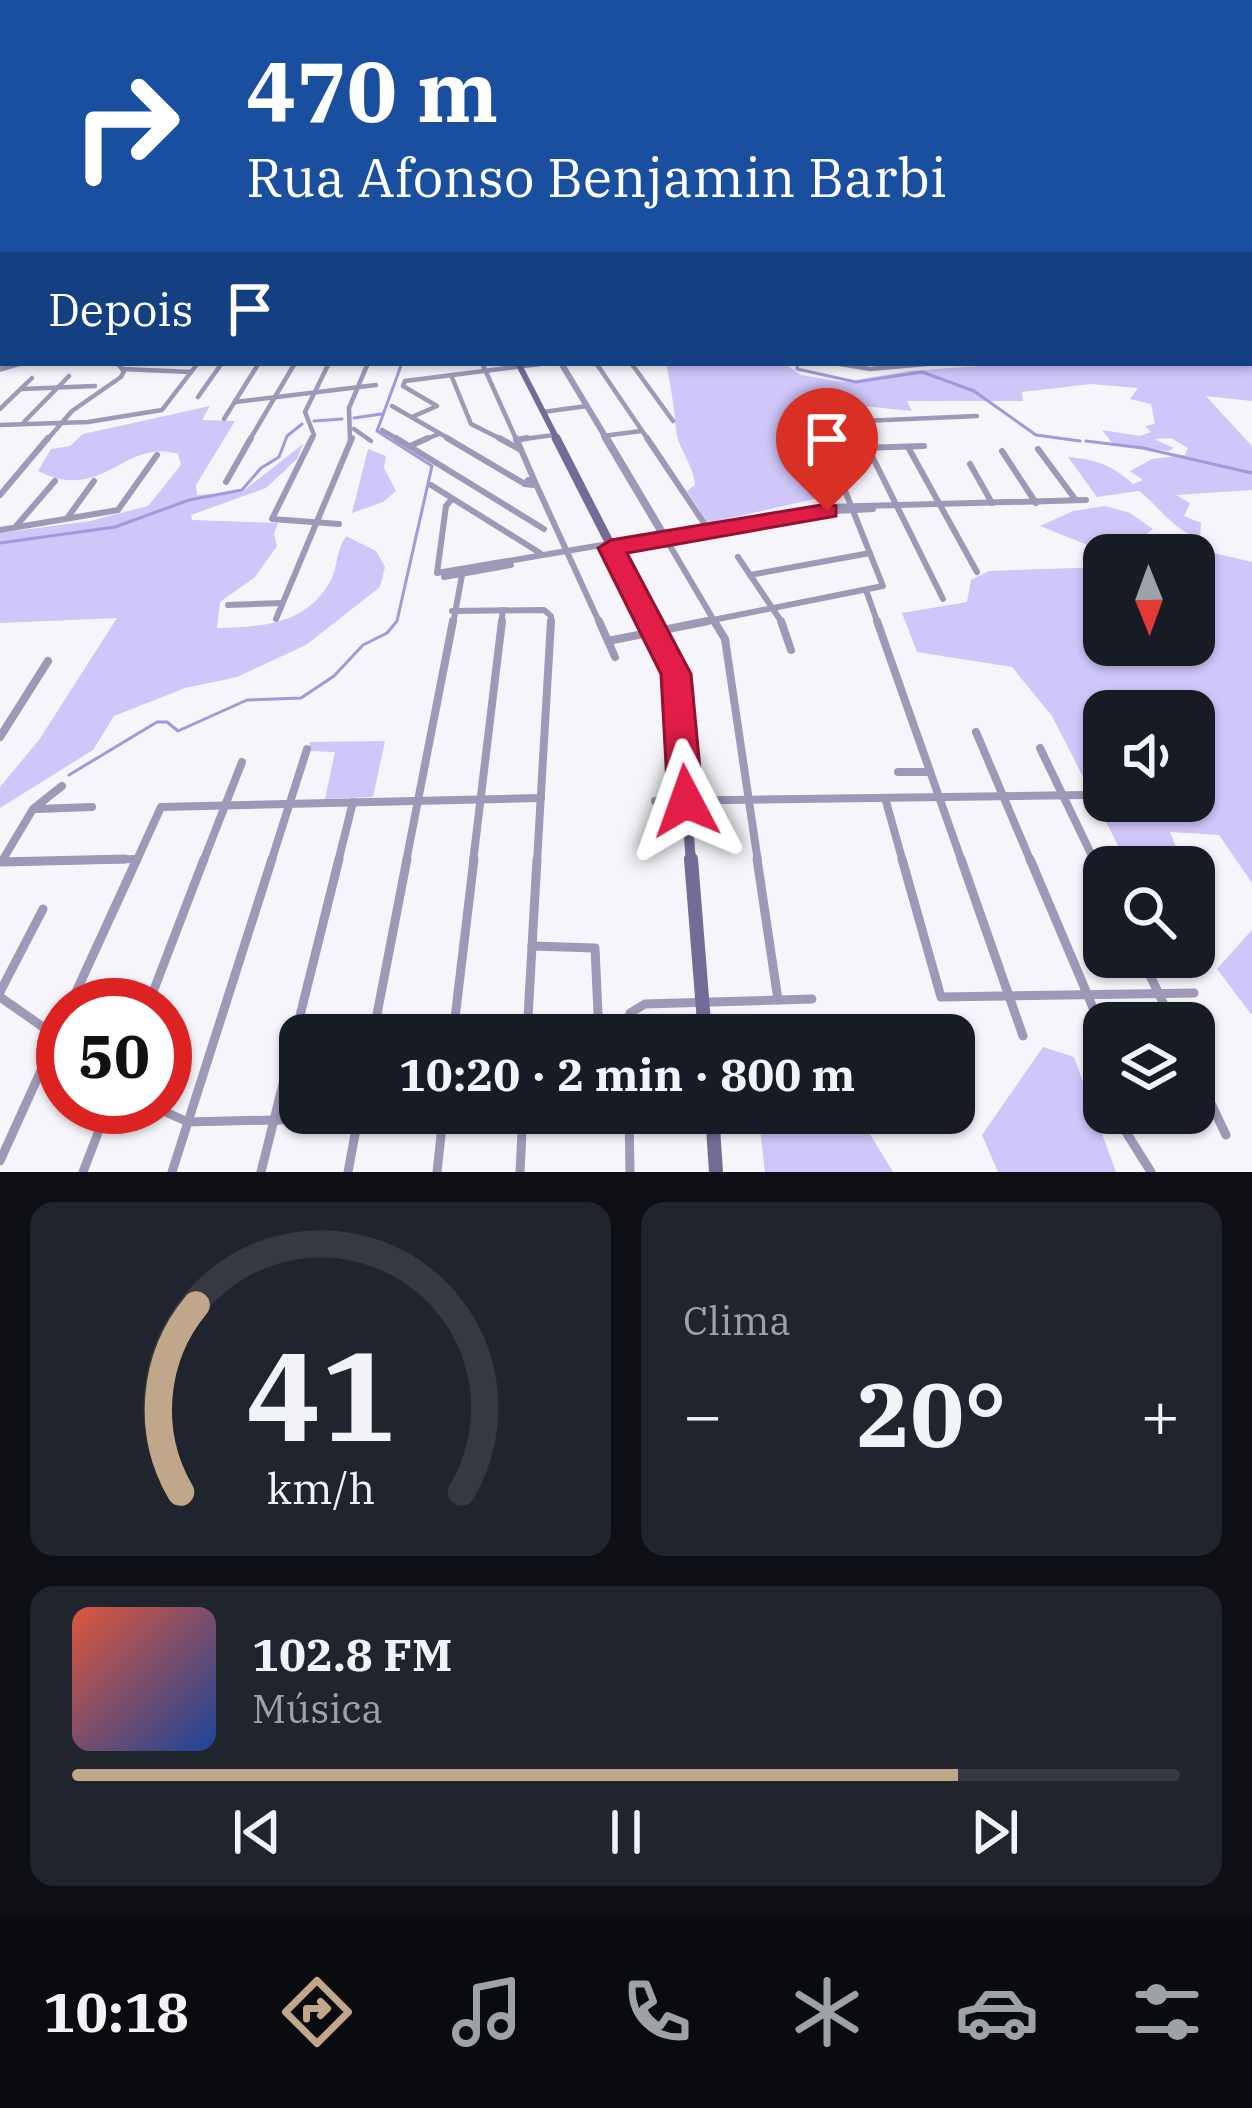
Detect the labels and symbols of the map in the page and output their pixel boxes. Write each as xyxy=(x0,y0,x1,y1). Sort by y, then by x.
pin xyxy=(776,388,878,511)
north arrow xyxy=(1083,534,1215,666)
position arrow xyxy=(623,738,749,864)
speed limit sign: 50 xyxy=(36,978,192,1134)

